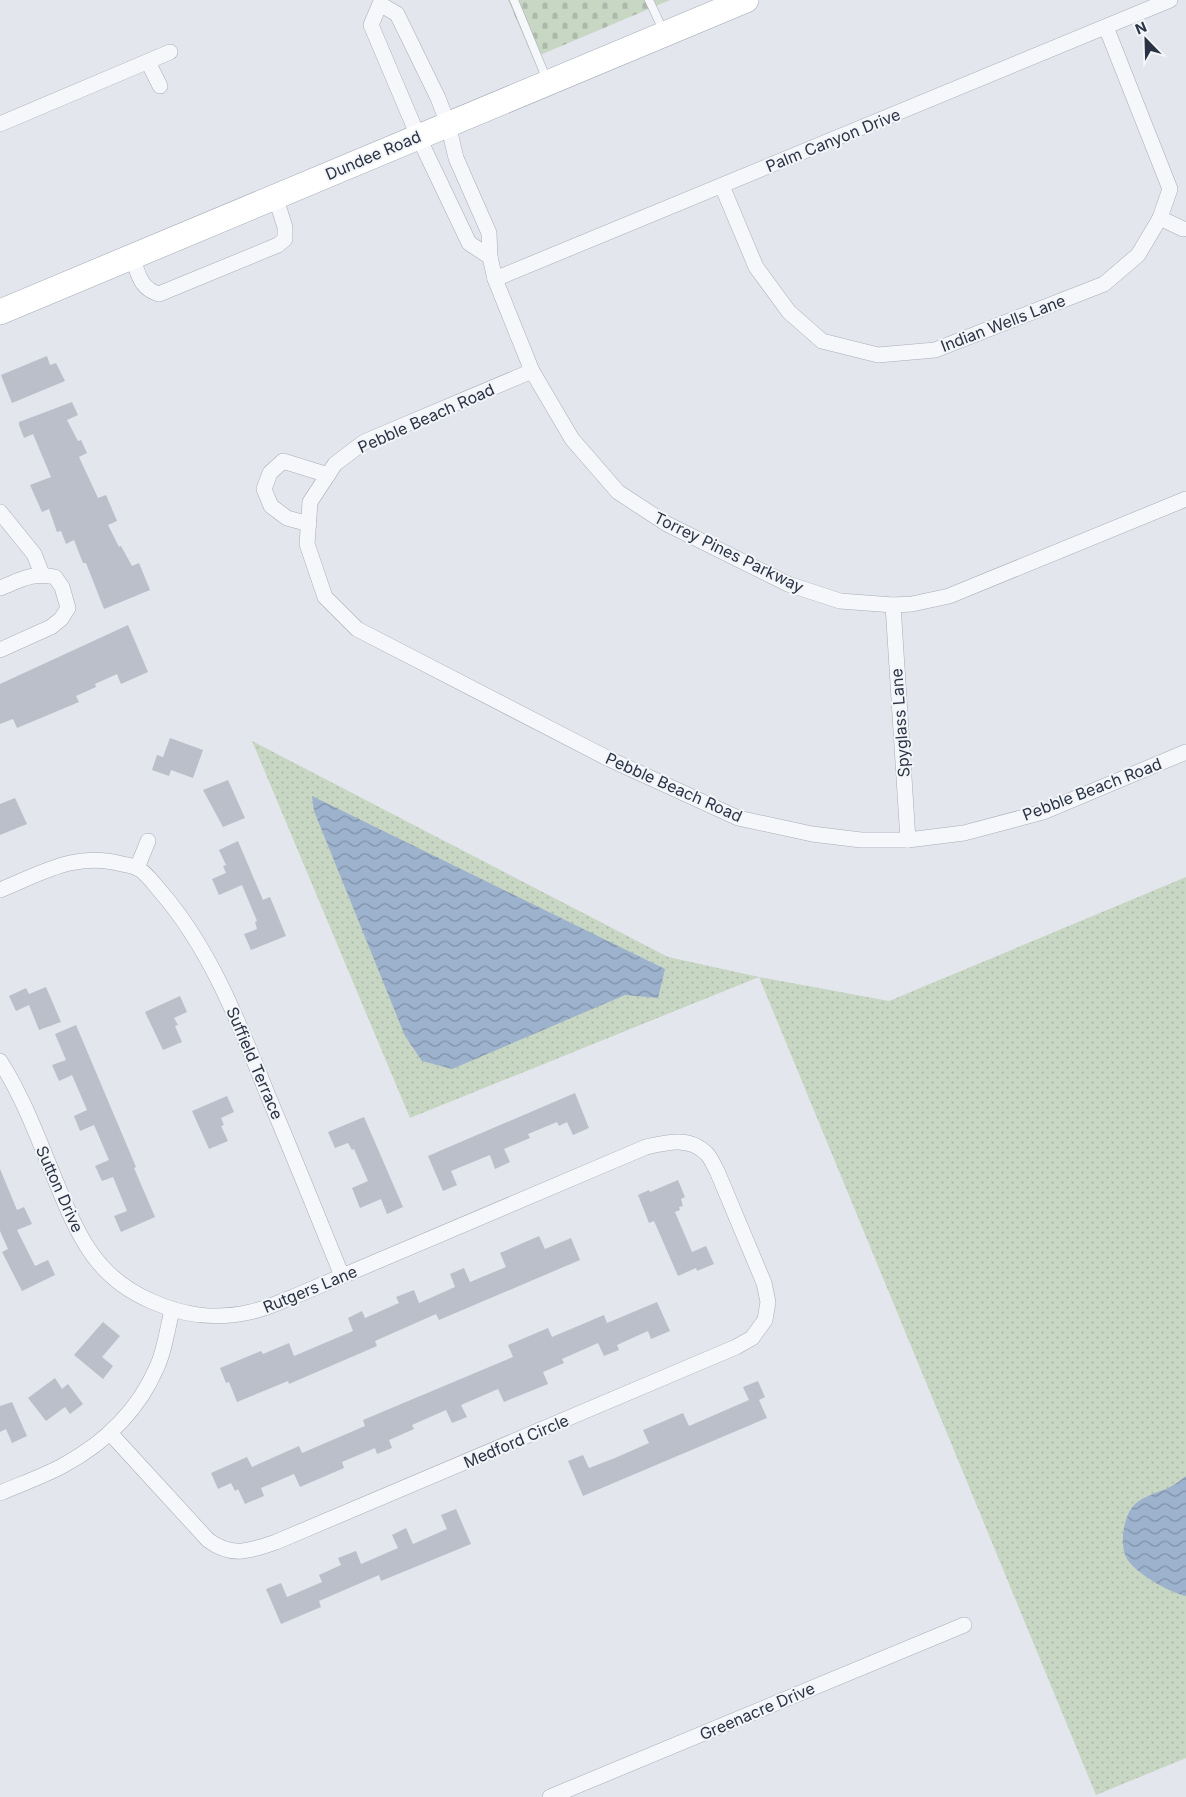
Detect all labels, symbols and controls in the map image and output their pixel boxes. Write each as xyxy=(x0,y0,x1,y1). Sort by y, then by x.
north arrow xyxy=(1121,15,1171,65)
text: N xyxy=(1132,18,1149,37)
street label: Palm Canyon Drive xyxy=(763,104,903,176)
street label: Dundee Road xyxy=(322,126,424,184)
street label: Indian Wells Lane xyxy=(938,290,1068,356)
street label: Pebble Beach Road xyxy=(355,379,497,457)
street label: Torrey Pines Parkway xyxy=(651,507,807,597)
street label: Spyglass Lane xyxy=(886,668,914,778)
street label: Pebble Beach Road xyxy=(603,748,745,826)
street label: Pebble Beach Road xyxy=(1020,753,1164,825)
street label: Suffield Terrace xyxy=(222,1004,288,1122)
street label: Sutton Drive xyxy=(32,1142,88,1236)
street label: Rutgers Lane xyxy=(260,1261,360,1317)
street label: Medford Circle xyxy=(460,1410,572,1472)
street label: Greenacre Drive xyxy=(696,1678,818,1744)

